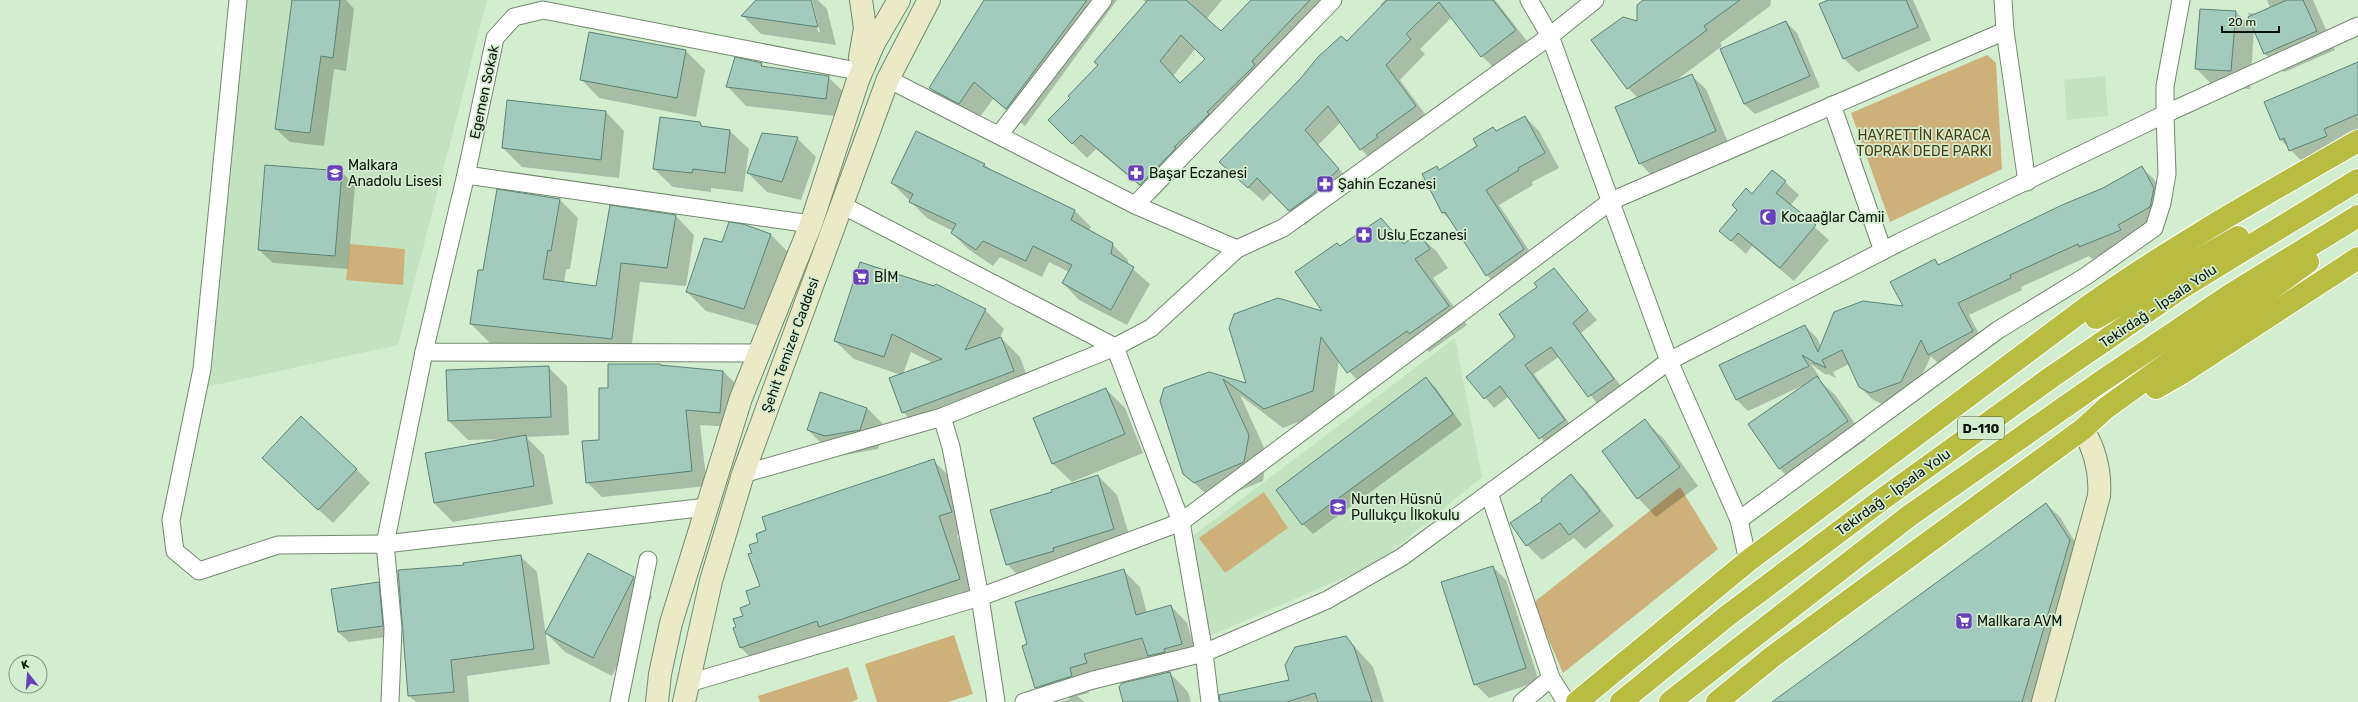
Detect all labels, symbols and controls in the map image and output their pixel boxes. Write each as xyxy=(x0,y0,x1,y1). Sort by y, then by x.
scale bar xyxy=(2222,8,2279,34)
text: 20 m xyxy=(2228,15,2256,29)
street label: Egemen Sokak xyxy=(466,43,503,141)
park label: HAYRETTİN KARACA TOPRAK DEDE PARKI xyxy=(1856,127,1992,160)
place label: Malkara Anadolu Lisesi xyxy=(348,157,442,190)
school or university icon: Malkara Anadolu Lisesi xyxy=(325,163,345,183)
pharmacy icon: Başar Eczanesi xyxy=(1126,163,1146,183)
place label: Başar Eczanesi xyxy=(1149,165,1247,182)
pharmacy icon: Şahin Eczanesi xyxy=(1315,174,1335,194)
place label: Şahin Eczanesi xyxy=(1338,176,1436,193)
mosque icon: Kocaağlar Camii xyxy=(1758,207,1778,227)
place label: Kocaağlar Camii xyxy=(1781,209,1884,226)
pharmacy icon: Uslu Eczanesi xyxy=(1354,225,1374,245)
place label: Uslu Eczanesi xyxy=(1377,227,1467,244)
street label: Tekirdağ - İpsala Yolu xyxy=(2097,261,2220,352)
supermarket icon: BİM xyxy=(851,267,871,287)
place label: BİM xyxy=(874,269,898,286)
street label: Şehit Temizer Caddesi xyxy=(758,275,823,415)
road number: D-110 xyxy=(1958,417,2004,439)
street label: Tekirdağ - İpsala Yolu xyxy=(1833,445,1954,540)
place label: Nurten Hüsnü Pullukçu İlkokulu xyxy=(1351,491,1460,524)
school or university icon: Nurten Hüsnü Pullukçu İlkokulu xyxy=(1328,497,1348,517)
supermarket icon: Mallkara AVM xyxy=(1954,611,1974,631)
place label: Mallkara AVM xyxy=(1977,613,2062,630)
north arrow xyxy=(8,654,48,694)
text: K xyxy=(20,657,31,672)

